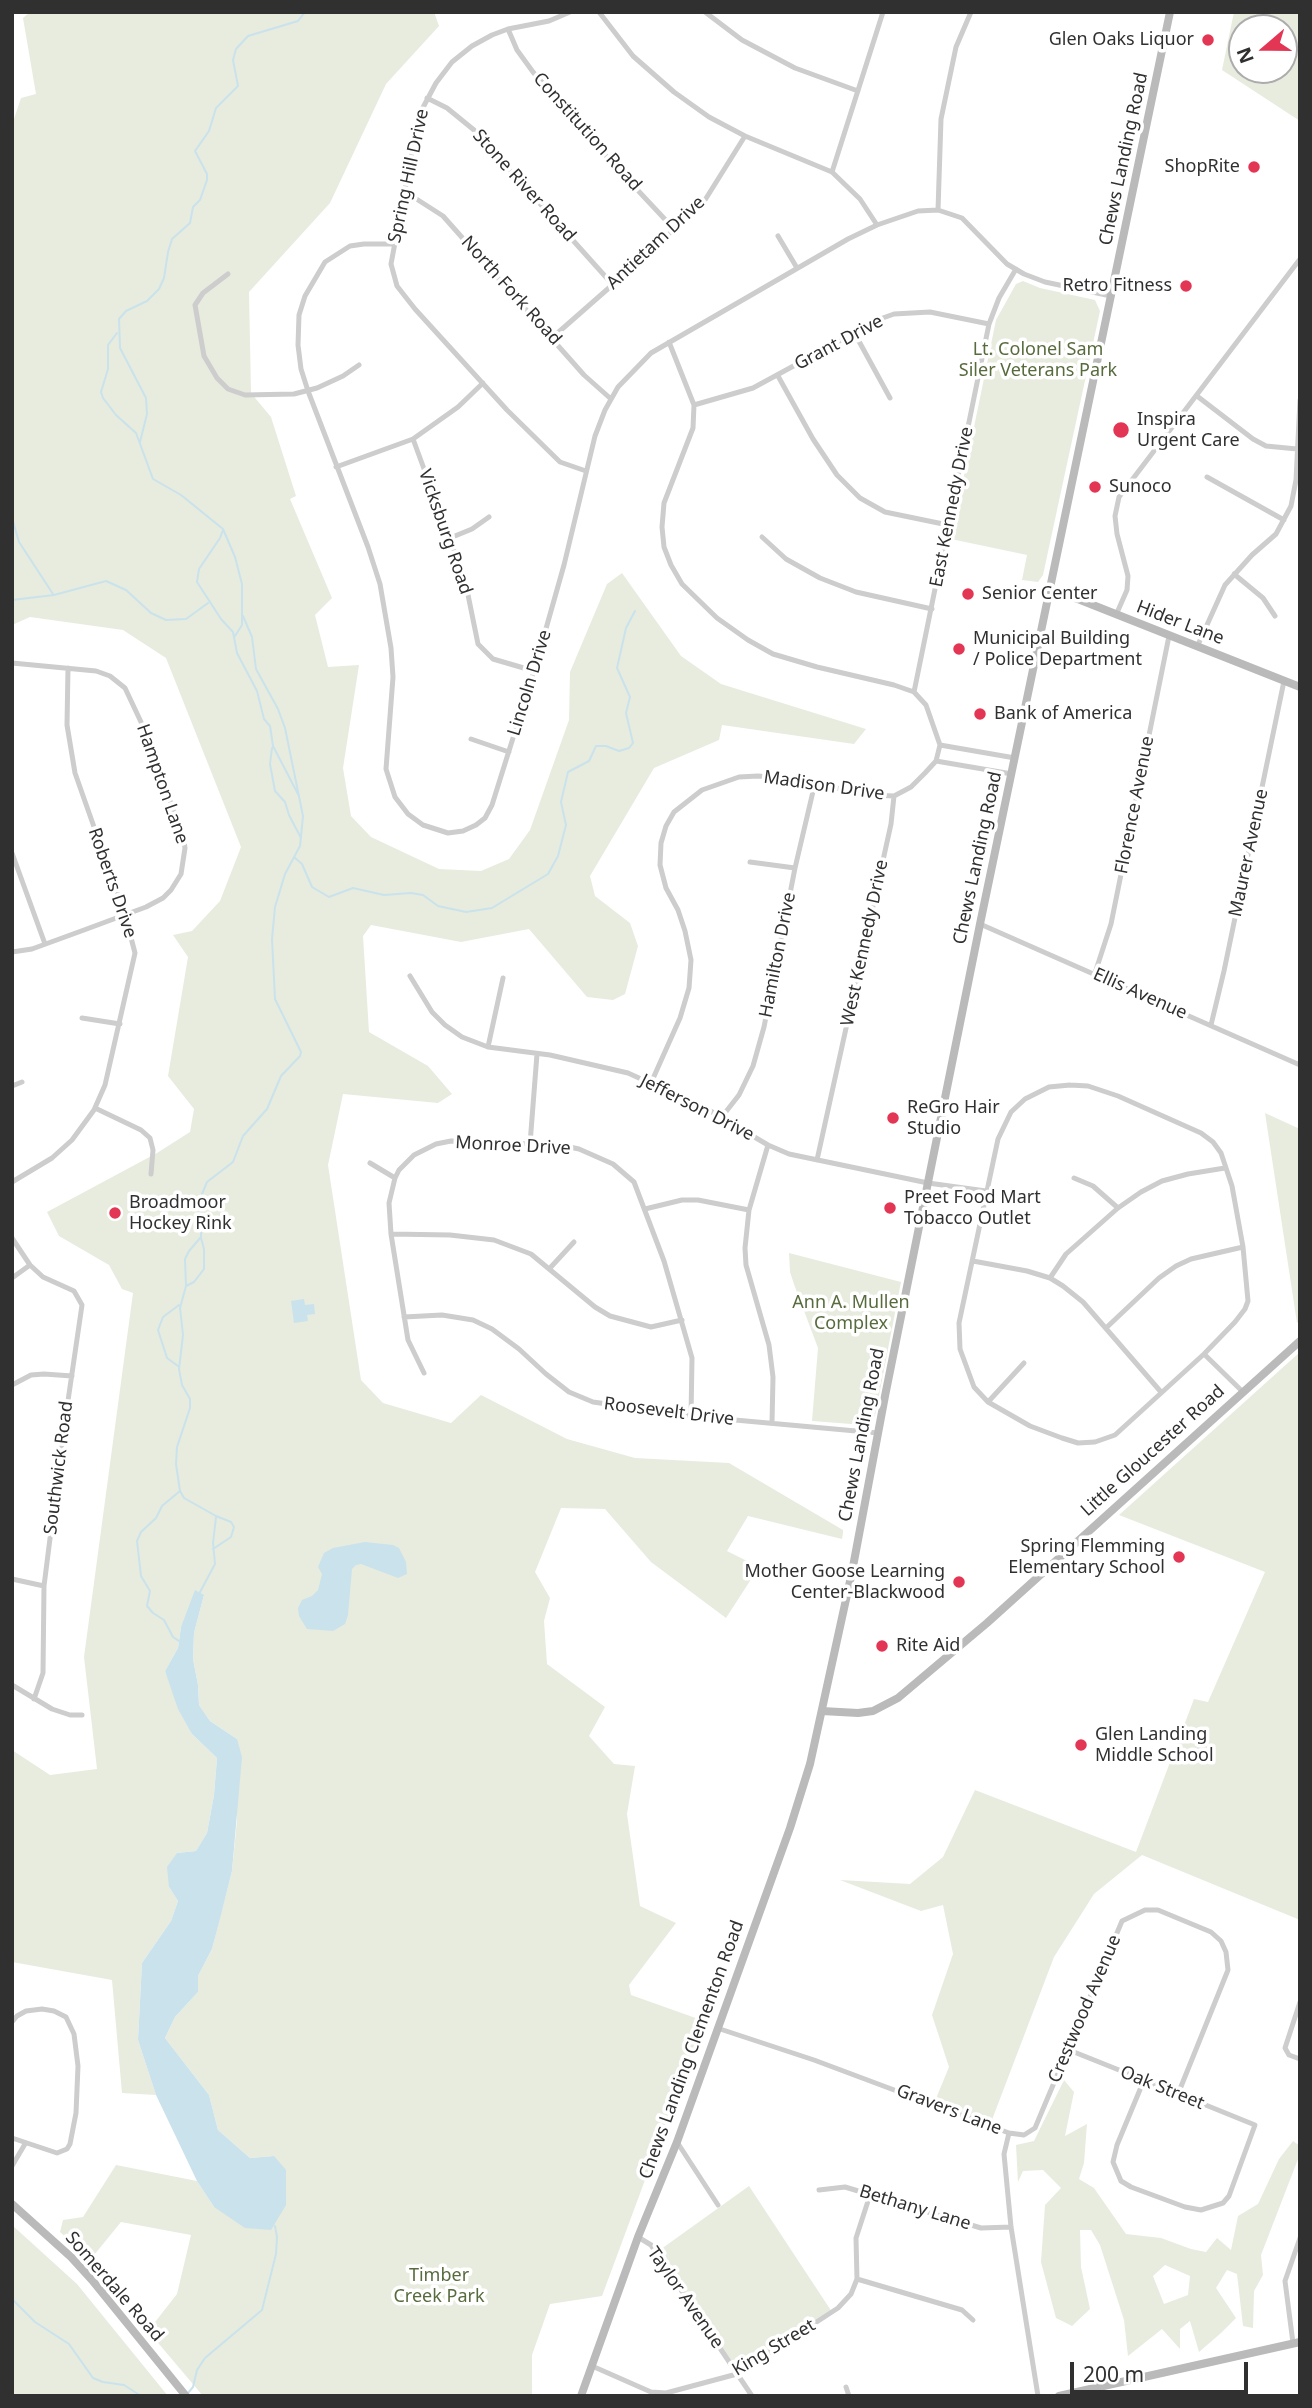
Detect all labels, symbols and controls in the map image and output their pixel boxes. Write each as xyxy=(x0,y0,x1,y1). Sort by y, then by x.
north arrow xyxy=(1228,14,1298,84)
place label: Glen Oaks Liquor xyxy=(1049,29,1194,51)
marker: Glen Oaks Liquor xyxy=(1200,32,1216,48)
text: N xyxy=(1230,44,1260,67)
street label: Constitution Road xyxy=(528,68,646,196)
street label: Chews Landing Road xyxy=(1095,71,1153,247)
street label: Spring Hill Drive xyxy=(384,107,434,245)
street label: Stone River Road xyxy=(468,125,580,247)
place label: ShopRite xyxy=(1165,156,1240,178)
marker: ShopRite xyxy=(1246,159,1262,175)
street label: Antietam Drive xyxy=(602,192,710,294)
street label: North Fork Road xyxy=(456,232,566,350)
place label: Retro Fitness xyxy=(1063,275,1172,297)
marker: Retro Fitness xyxy=(1178,278,1194,294)
street label: Grant Drive xyxy=(791,311,887,375)
park label: Lt. Colonel Sam Siler Veterans Park xyxy=(959,339,1117,382)
place label: Inspira Urgent Care xyxy=(1137,409,1240,452)
marker: Inspira Urgent Care xyxy=(1111,420,1131,440)
street label: East Kennedy Drive xyxy=(926,425,978,589)
street label: Vicksburg Road xyxy=(414,467,476,597)
place label: Sunoco xyxy=(1109,476,1172,498)
marker: Sunoco xyxy=(1087,479,1103,495)
place label: Senior Center xyxy=(982,583,1098,605)
marker: Senior Center xyxy=(960,586,976,602)
street label: Hider Lane xyxy=(1133,596,1227,650)
street label: Lincoln Drive xyxy=(504,627,556,739)
place label: Municipal Building / Police Department xyxy=(973,628,1142,670)
marker: Municipal Building / Police Department xyxy=(951,641,967,657)
place label: Bank of America xyxy=(994,703,1132,725)
marker: Bank of America xyxy=(972,706,988,722)
street label: Hampton Lane xyxy=(131,721,193,847)
street label: Florence Avenue xyxy=(1111,734,1159,876)
street label: Madison Drive xyxy=(762,767,886,805)
street label: Chews Landing Road xyxy=(949,770,1007,946)
street label: Maurer Avenue xyxy=(1225,787,1273,919)
street label: Roberts Drive xyxy=(83,825,141,941)
street label: West Kennedy Drive xyxy=(837,858,893,1028)
street label: Hamilton Drive xyxy=(755,890,801,1020)
street label: Ellis Avenue xyxy=(1090,964,1190,1024)
street label: Jefferson Drive xyxy=(636,1070,758,1146)
place label: ReGro Hair Studio xyxy=(907,1097,1000,1140)
marker: ReGro Hair Studio xyxy=(885,1110,901,1126)
street label: Monroe Drive xyxy=(455,1132,571,1160)
place label: Preet Food Mart Tobacco Outlet xyxy=(904,1187,1041,1230)
place label: Broadmoor Hockey Rink xyxy=(129,1192,232,1234)
marker: Preet Food Mart Tobacco Outlet xyxy=(882,1200,898,1216)
marker: Broadmoor Hockey Rink xyxy=(107,1205,123,1221)
park label: Ann A. Mullen Complex xyxy=(792,1292,910,1334)
street label: Chews Landing Road xyxy=(835,1346,889,1524)
street label: Little Gloucester Road xyxy=(1077,1381,1229,1521)
street label: Roosevelt Drive xyxy=(603,1393,735,1431)
street label: Southwick Road xyxy=(40,1400,78,1536)
place label: Spring Flemming Elementary School xyxy=(1008,1536,1165,1578)
marker: Spring Flemming Elementary School xyxy=(1171,1549,1187,1565)
place label: Mother Goose Learning Center-Blackwood xyxy=(744,1561,945,1604)
marker: Mother Goose Learning Center-Blackwood xyxy=(951,1574,967,1590)
place label: Rite Aid xyxy=(896,1635,960,1657)
marker: Rite Aid xyxy=(874,1638,890,1654)
place label: Glen Landing Middle School xyxy=(1095,1724,1214,1766)
marker: Glen Landing Middle School xyxy=(1073,1737,1089,1753)
street label: Chews Landing Clementon Road xyxy=(635,1918,749,2182)
street label: Crestwood Avenue xyxy=(1044,1932,1126,2086)
street label: Oak Street xyxy=(1117,2061,1207,2115)
street label: Gravers Lane xyxy=(893,2080,1005,2140)
street label: Bethany Lane xyxy=(857,2181,973,2235)
street label: Somerdale Road xyxy=(60,2228,168,2346)
street label: Taylor Avenue xyxy=(642,2243,728,2353)
park label: Timber Creek Park xyxy=(393,2265,485,2308)
street label: King Street xyxy=(729,2315,819,2381)
scale bar xyxy=(1074,2348,1252,2392)
text: 200 m xyxy=(1083,2360,1144,2388)

